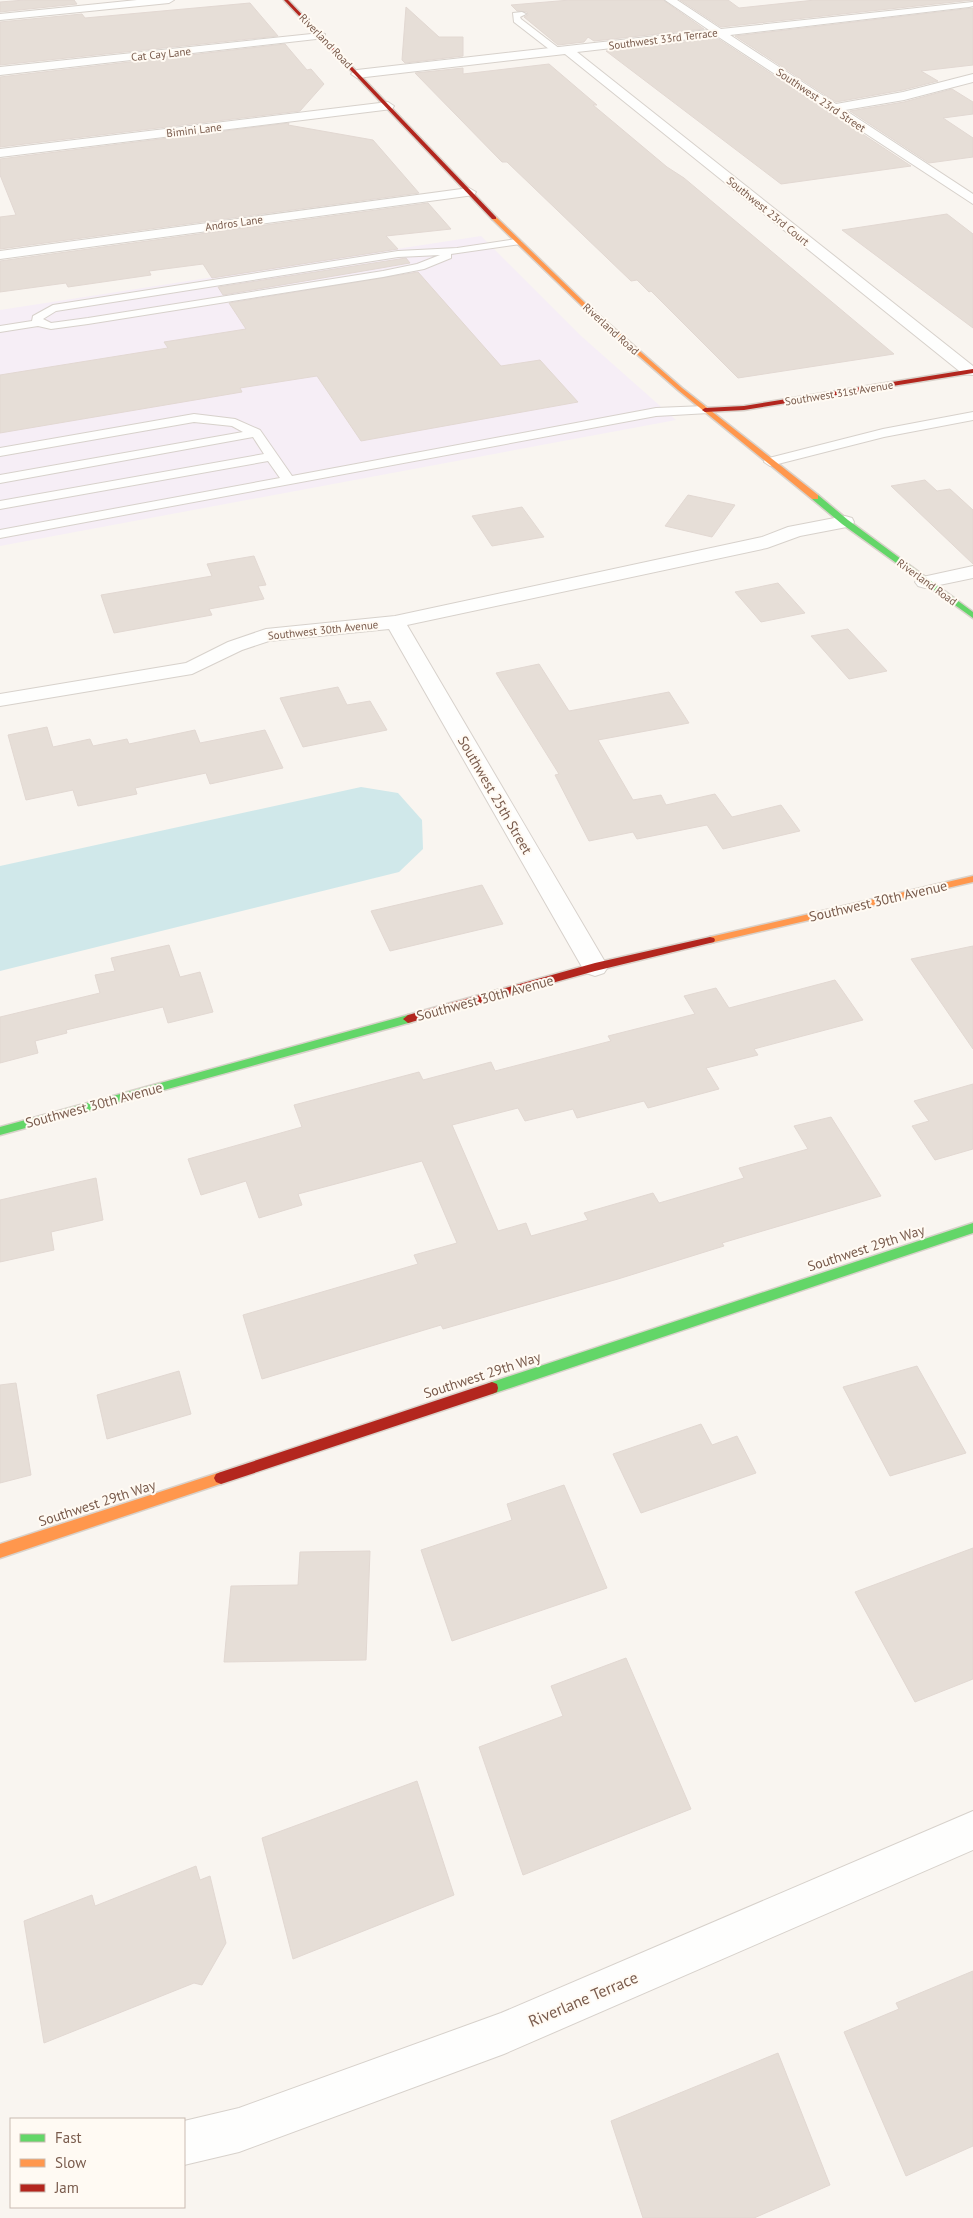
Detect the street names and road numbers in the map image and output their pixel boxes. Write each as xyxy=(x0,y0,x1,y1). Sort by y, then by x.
street label: Riverland Road xyxy=(296,11,356,71)
street label: Southwest 33rd Terrace xyxy=(608,25,719,53)
street label: Cat Cay Lane xyxy=(130,44,192,64)
street label: Southwest 23rd Street xyxy=(774,65,869,135)
street label: Bimini Lane xyxy=(166,120,223,140)
street label: Southwest 23rd Court xyxy=(724,173,812,249)
street label: Andros Lane xyxy=(204,212,264,234)
street label: Riverland Road xyxy=(580,300,642,358)
street label: Southwest 31st Avenue xyxy=(784,377,895,408)
street label: Riverland Road xyxy=(894,556,960,609)
street label: Southwest 30th Avenue xyxy=(267,617,379,643)
street label: Southwest 25th Street xyxy=(454,733,536,858)
street label: Southwest 30th Avenue xyxy=(807,876,949,926)
street label: Southwest 30th Avenue xyxy=(414,971,556,1025)
street label: Southwest 30th Avenue xyxy=(23,1078,165,1132)
street label: Southwest 29th Way xyxy=(805,1220,927,1275)
street label: Southwest 29th Way xyxy=(421,1347,543,1402)
street label: Southwest 29th Way xyxy=(36,1475,158,1530)
street label: Riverlane Terrace xyxy=(525,1967,641,2031)

